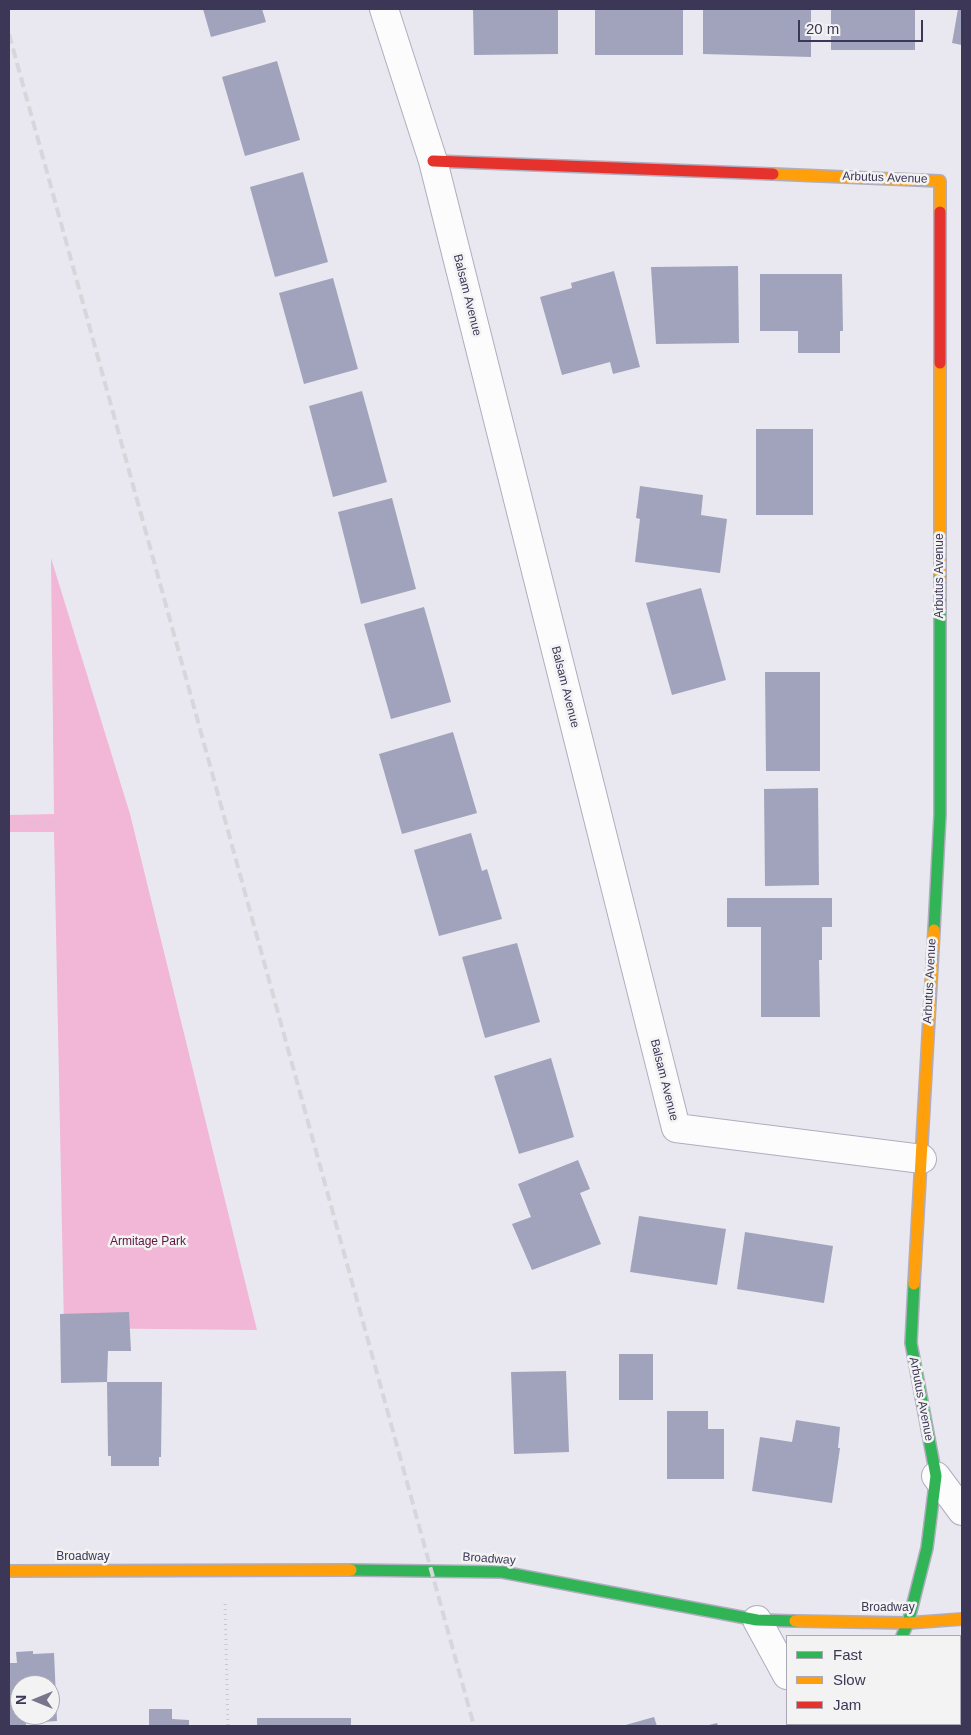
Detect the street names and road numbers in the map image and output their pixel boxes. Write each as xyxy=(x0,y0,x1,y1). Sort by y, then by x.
street label: Arbutus Avenue xyxy=(842,169,928,187)
street label: Balsam Avenue xyxy=(450,253,484,337)
street label: Arbutus Avenue xyxy=(933,533,947,619)
street label: Balsam Avenue xyxy=(548,645,582,729)
street label: Arbutus Avenue xyxy=(921,938,939,1024)
street label: Balsam Avenue xyxy=(647,1038,681,1122)
street label: Arbutus Avenue xyxy=(906,1356,936,1442)
street label: Broadway xyxy=(56,1550,110,1564)
street label: Broadway xyxy=(462,1550,516,1568)
street label: Broadway xyxy=(861,1601,915,1615)

